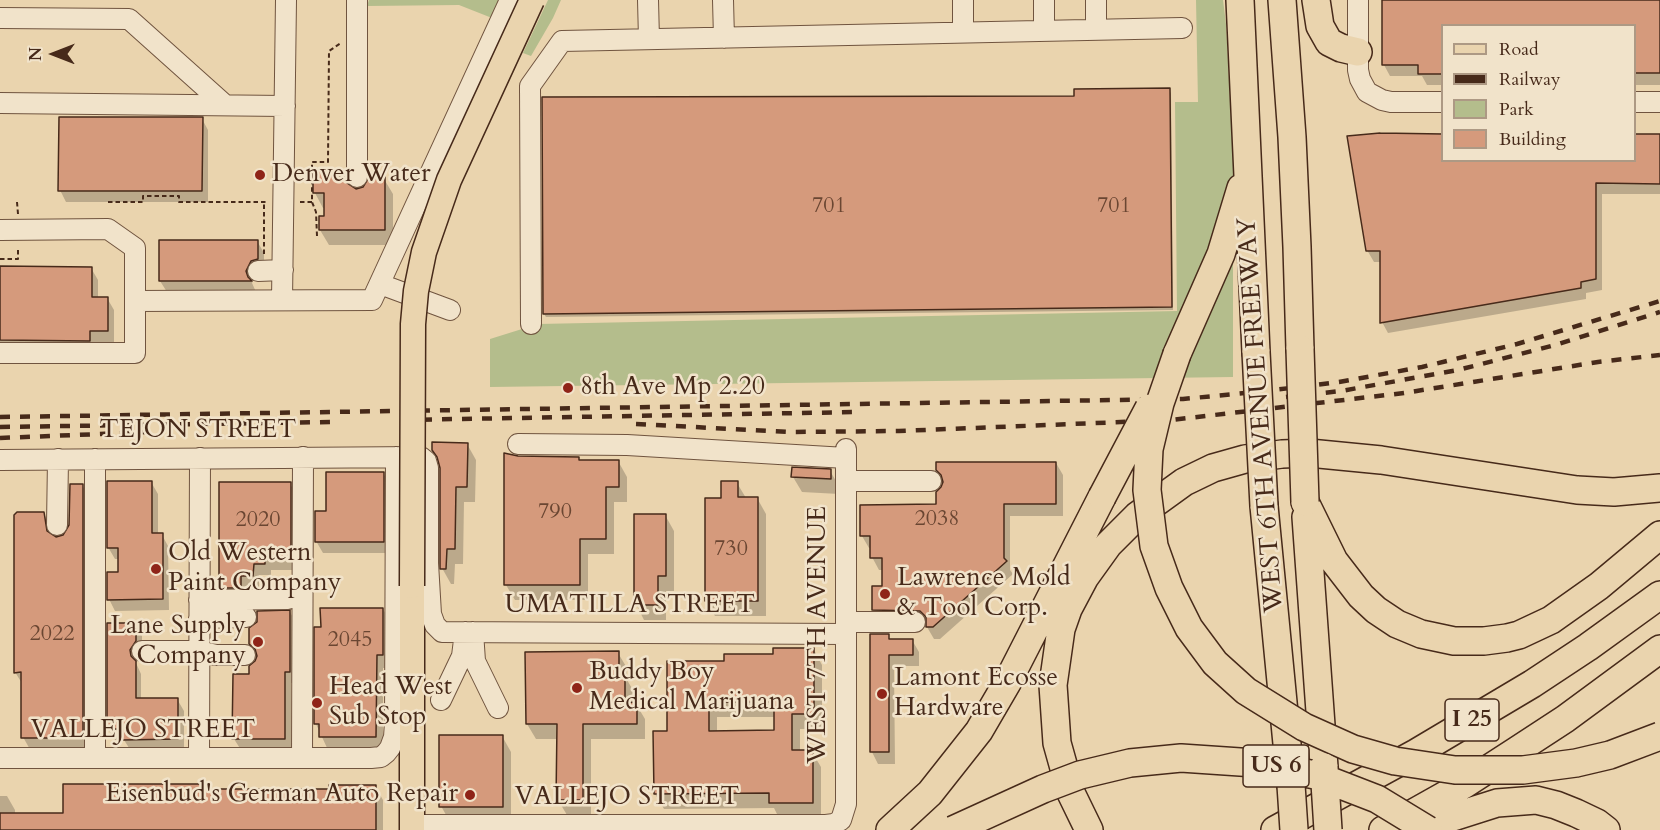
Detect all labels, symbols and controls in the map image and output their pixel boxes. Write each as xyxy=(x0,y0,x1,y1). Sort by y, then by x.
north arrow xyxy=(24,24,84,84)
legend xyxy=(1441,24,1636,162)
text: Road xyxy=(1499,37,1539,62)
text: N xyxy=(25,47,47,61)
text: Railway xyxy=(1499,67,1561,92)
text: Park xyxy=(1499,97,1534,122)
text: Building xyxy=(1499,127,1566,152)
place label: Denver Water xyxy=(272,159,431,191)
marker: Denver Water xyxy=(253,168,267,182)
house number: 701 xyxy=(812,194,846,220)
house number: 701 xyxy=(1097,194,1131,220)
street label: WEST 6TH AVENUE FREEWAY xyxy=(1233,216,1291,614)
place label: 8th Ave Mp 2.20 xyxy=(580,372,765,404)
marker: 8th Ave Mp 2.20 xyxy=(561,381,575,395)
street label: TEJON STREET xyxy=(100,415,296,447)
house number: 790 xyxy=(538,500,572,526)
street label: WEST 7TH AVENUE xyxy=(803,506,835,764)
house number: 2038 xyxy=(914,507,960,533)
house number: 2020 xyxy=(235,508,281,534)
house number: 730 xyxy=(714,537,748,563)
place label: Old Western Paint Company xyxy=(168,538,341,600)
marker: Old Western Paint Company xyxy=(149,562,163,576)
place label: Lawrence Mold & Tool Corp. xyxy=(897,563,1071,624)
marker: Lawrence Mold & Tool Corp. xyxy=(878,587,892,601)
street label: UMATILLA STREET xyxy=(505,590,755,622)
place label: Lane Supply Company xyxy=(110,611,246,672)
house number: 2022 xyxy=(29,622,75,648)
house number: 2045 xyxy=(327,628,373,654)
marker: Lane Supply Company xyxy=(251,635,265,649)
place label: Buddy Boy Medical Marijuana xyxy=(589,657,794,718)
place label: Lamont Ecosse Hardware xyxy=(894,663,1058,724)
place label: Head West Sub Stop xyxy=(329,672,452,734)
marker: Buddy Boy Medical Marijuana xyxy=(570,681,584,695)
marker: Lamont Ecosse Hardware xyxy=(875,687,889,701)
marker: Head West Sub Stop xyxy=(310,696,324,710)
road number: I 25 xyxy=(1445,699,1499,741)
street label: VALLEJO STREET xyxy=(31,715,255,747)
road number: US 6 xyxy=(1243,745,1309,787)
place label: Eisenbud's German Auto Repair xyxy=(105,779,458,811)
street label: VALLEJO STREET xyxy=(515,782,739,814)
marker: Eisenbud's German Auto Repair xyxy=(463,788,477,802)

